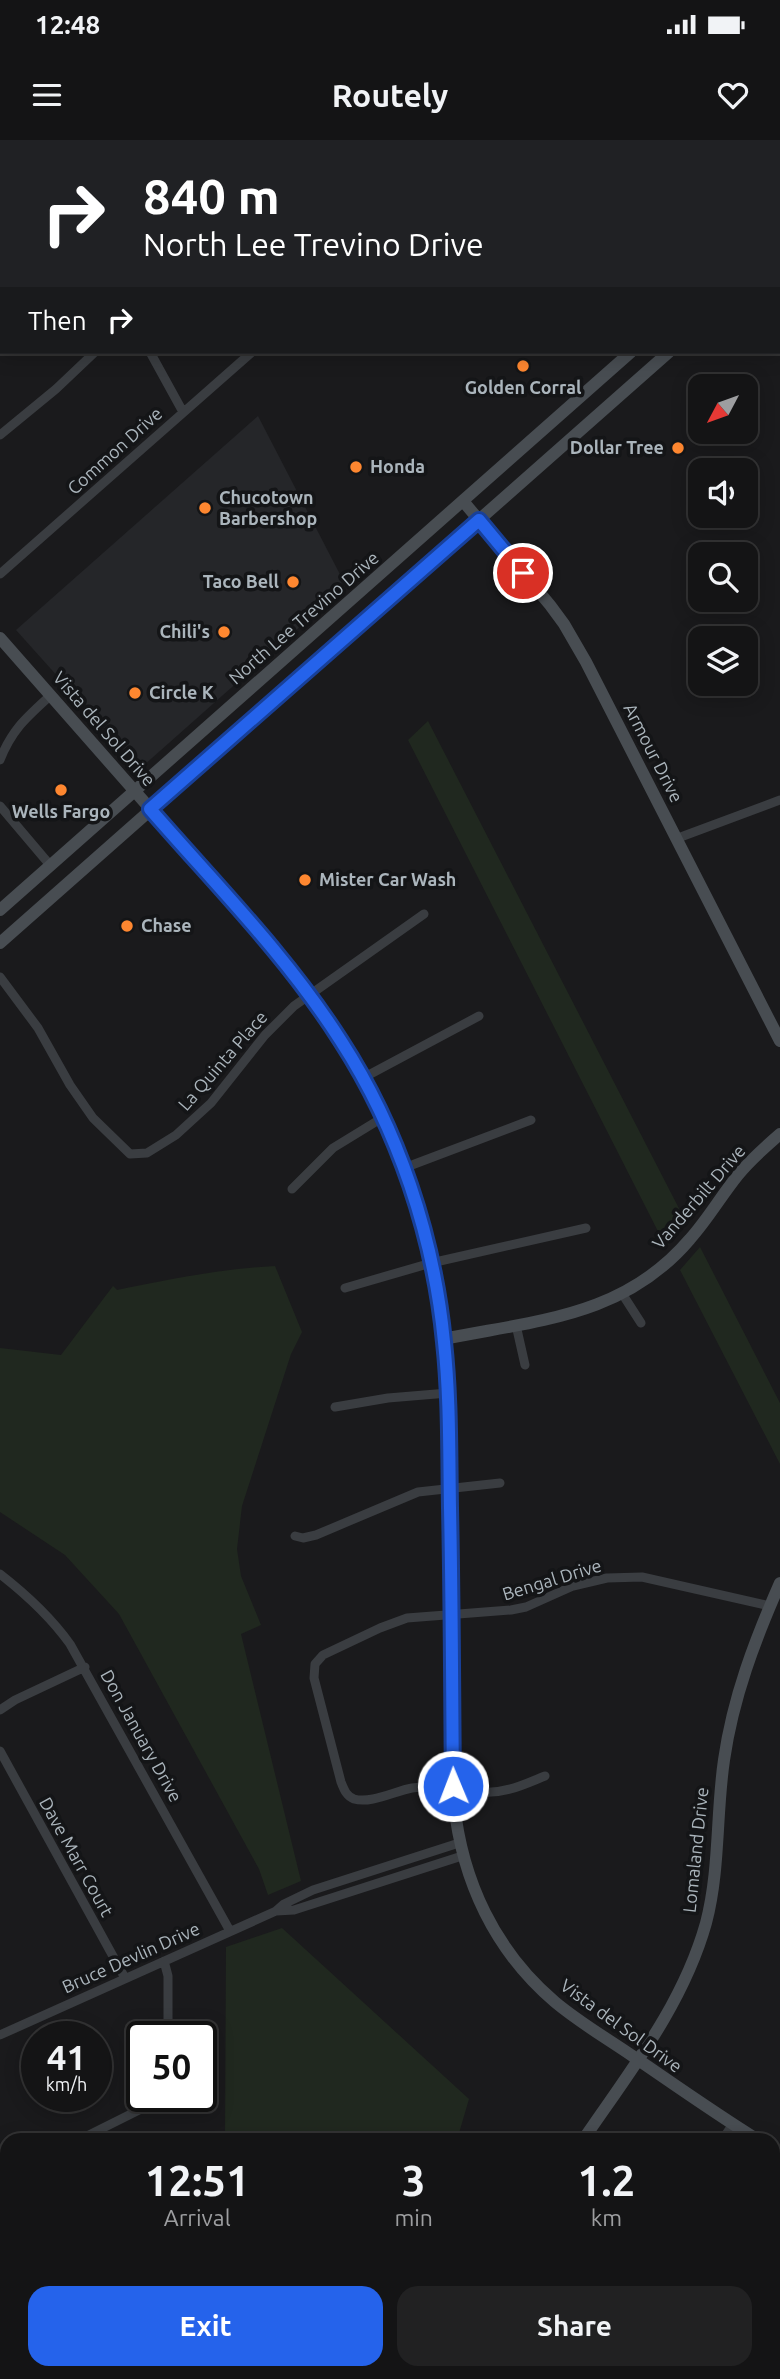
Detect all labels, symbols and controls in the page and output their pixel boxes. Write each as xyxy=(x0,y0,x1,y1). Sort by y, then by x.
text: 12:48 xyxy=(35,10,100,39)
icon: menu xyxy=(28,76,66,114)
icon: heart xyxy=(714,76,752,114)
text: Routely xyxy=(332,77,448,113)
icon: right xyxy=(28,168,119,259)
text: 840 m xyxy=(143,168,280,223)
text: North Lee Trevino Drive xyxy=(143,226,484,262)
icon: right xyxy=(101,301,139,339)
text: Then xyxy=(28,306,87,335)
marker: Golden Corral xyxy=(515,358,531,374)
north arrow xyxy=(688,374,758,444)
map controls xyxy=(688,374,758,696)
place label: Golden Corral xyxy=(465,377,582,397)
street label: Common Drive xyxy=(63,403,166,498)
place label: Dollar Tree xyxy=(570,437,664,457)
marker: Dollar Tree xyxy=(670,440,686,456)
place label: Honda xyxy=(370,456,425,476)
button: sound xyxy=(688,458,758,528)
marker: Honda xyxy=(348,459,364,475)
place label: Chucotown Barbershop xyxy=(219,487,317,528)
marker: Chucotown Barbershop xyxy=(197,500,213,516)
button: search xyxy=(688,542,758,612)
pin xyxy=(493,543,553,603)
street label: North Lee Trevino Drive xyxy=(224,547,382,688)
icon: arrive xyxy=(504,554,542,592)
place label: Taco Bell xyxy=(203,571,280,591)
marker: Taco Bell xyxy=(285,574,301,590)
place label: Chili's xyxy=(160,621,210,641)
marker: Chili's xyxy=(216,624,232,640)
button: layers xyxy=(688,626,758,696)
street label: Vista del Sol Drive xyxy=(50,667,160,790)
place label: Circle K xyxy=(149,682,214,702)
marker: Circle K xyxy=(127,685,143,701)
street label: Armour Drive xyxy=(620,700,687,805)
marker: Wells Fargo xyxy=(53,782,69,798)
place label: Wells Fargo xyxy=(12,801,110,821)
place label: Mister Car Wash xyxy=(319,869,456,889)
marker: Mister Car Wash xyxy=(297,872,313,888)
place label: Chase xyxy=(141,915,192,935)
marker: Chase xyxy=(119,918,135,934)
street label: La Quinta Place xyxy=(174,1007,272,1115)
street label: Vanderbilt Drive xyxy=(648,1140,749,1252)
street label: Bengal Drive xyxy=(500,1554,604,1604)
street label: Don January Drive xyxy=(97,1666,187,1805)
position arrow xyxy=(416,1749,490,1823)
street label: Lomaland Drive xyxy=(678,1786,712,1914)
street label: Dave Marr Court xyxy=(36,1793,118,1920)
street label: Bruce Devlin Drive xyxy=(59,1918,202,1996)
street label: Vista del Sol Drive xyxy=(557,1974,686,2076)
speed limit sign: 50 xyxy=(126,2021,217,2112)
text: 41 xyxy=(47,2037,86,2077)
text: km/h xyxy=(46,2074,87,2094)
text: 12:51 xyxy=(145,2157,250,2204)
text: 3 xyxy=(402,2157,426,2204)
text: 1.2 xyxy=(578,2157,635,2204)
text: Arrival xyxy=(164,2205,231,2230)
text: min xyxy=(394,2205,433,2230)
text: km xyxy=(591,2205,622,2230)
button: Exit xyxy=(28,2286,383,2366)
button: Share xyxy=(397,2286,752,2366)

